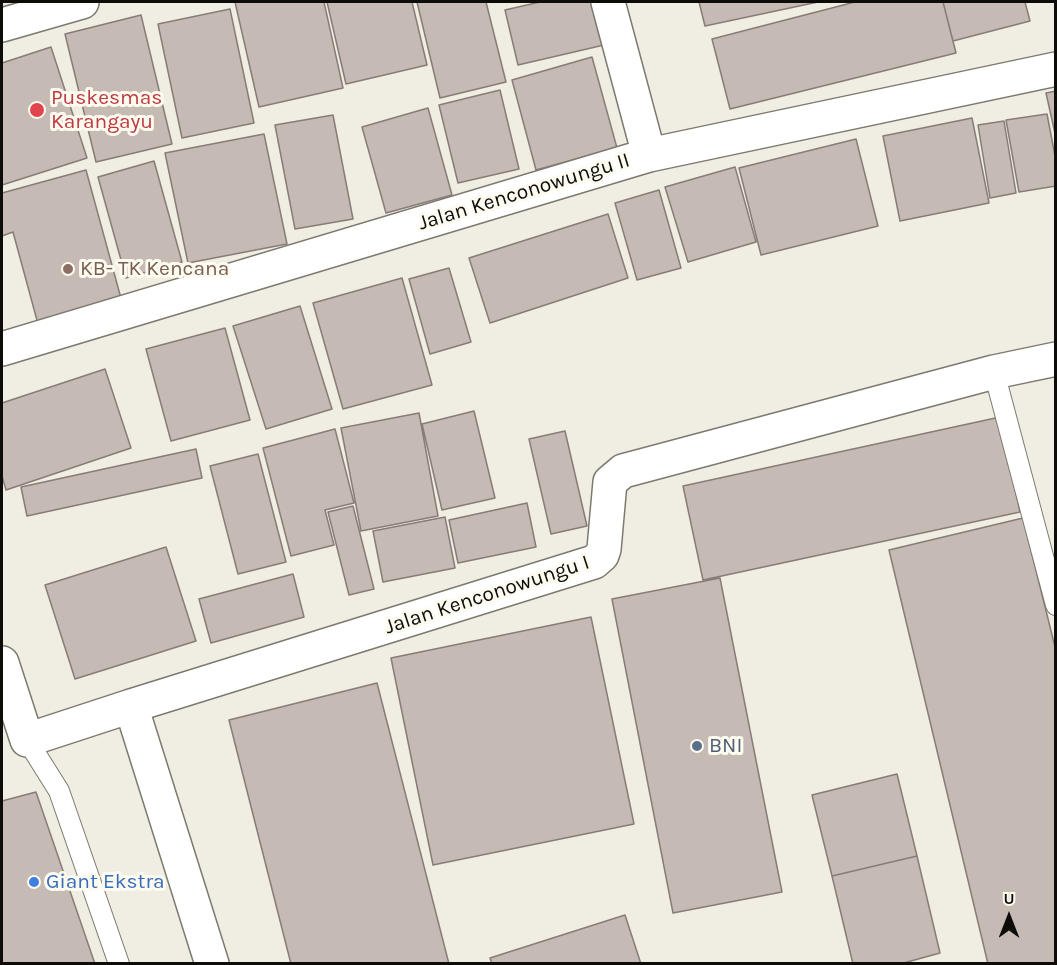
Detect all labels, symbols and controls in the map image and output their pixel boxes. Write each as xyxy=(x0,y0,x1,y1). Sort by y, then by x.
place label: Puskesmas Karangayu xyxy=(51,85,162,135)
marker: Puskesmas Karangayu xyxy=(28,101,46,119)
street label: Jalan Kenconowungu II xyxy=(415,148,633,236)
place label: KB- TK Kencana xyxy=(80,256,229,282)
marker: KB- TK Kencana xyxy=(61,262,75,276)
street label: Jalan Kenconowungu I xyxy=(381,550,593,640)
place label: BNI xyxy=(709,733,742,759)
marker: BNI xyxy=(690,739,704,753)
place label: Giant Ekstra xyxy=(46,869,165,895)
marker: Giant Ekstra xyxy=(27,875,41,889)
north arrow xyxy=(979,887,1039,947)
text: U xyxy=(1003,889,1015,908)

